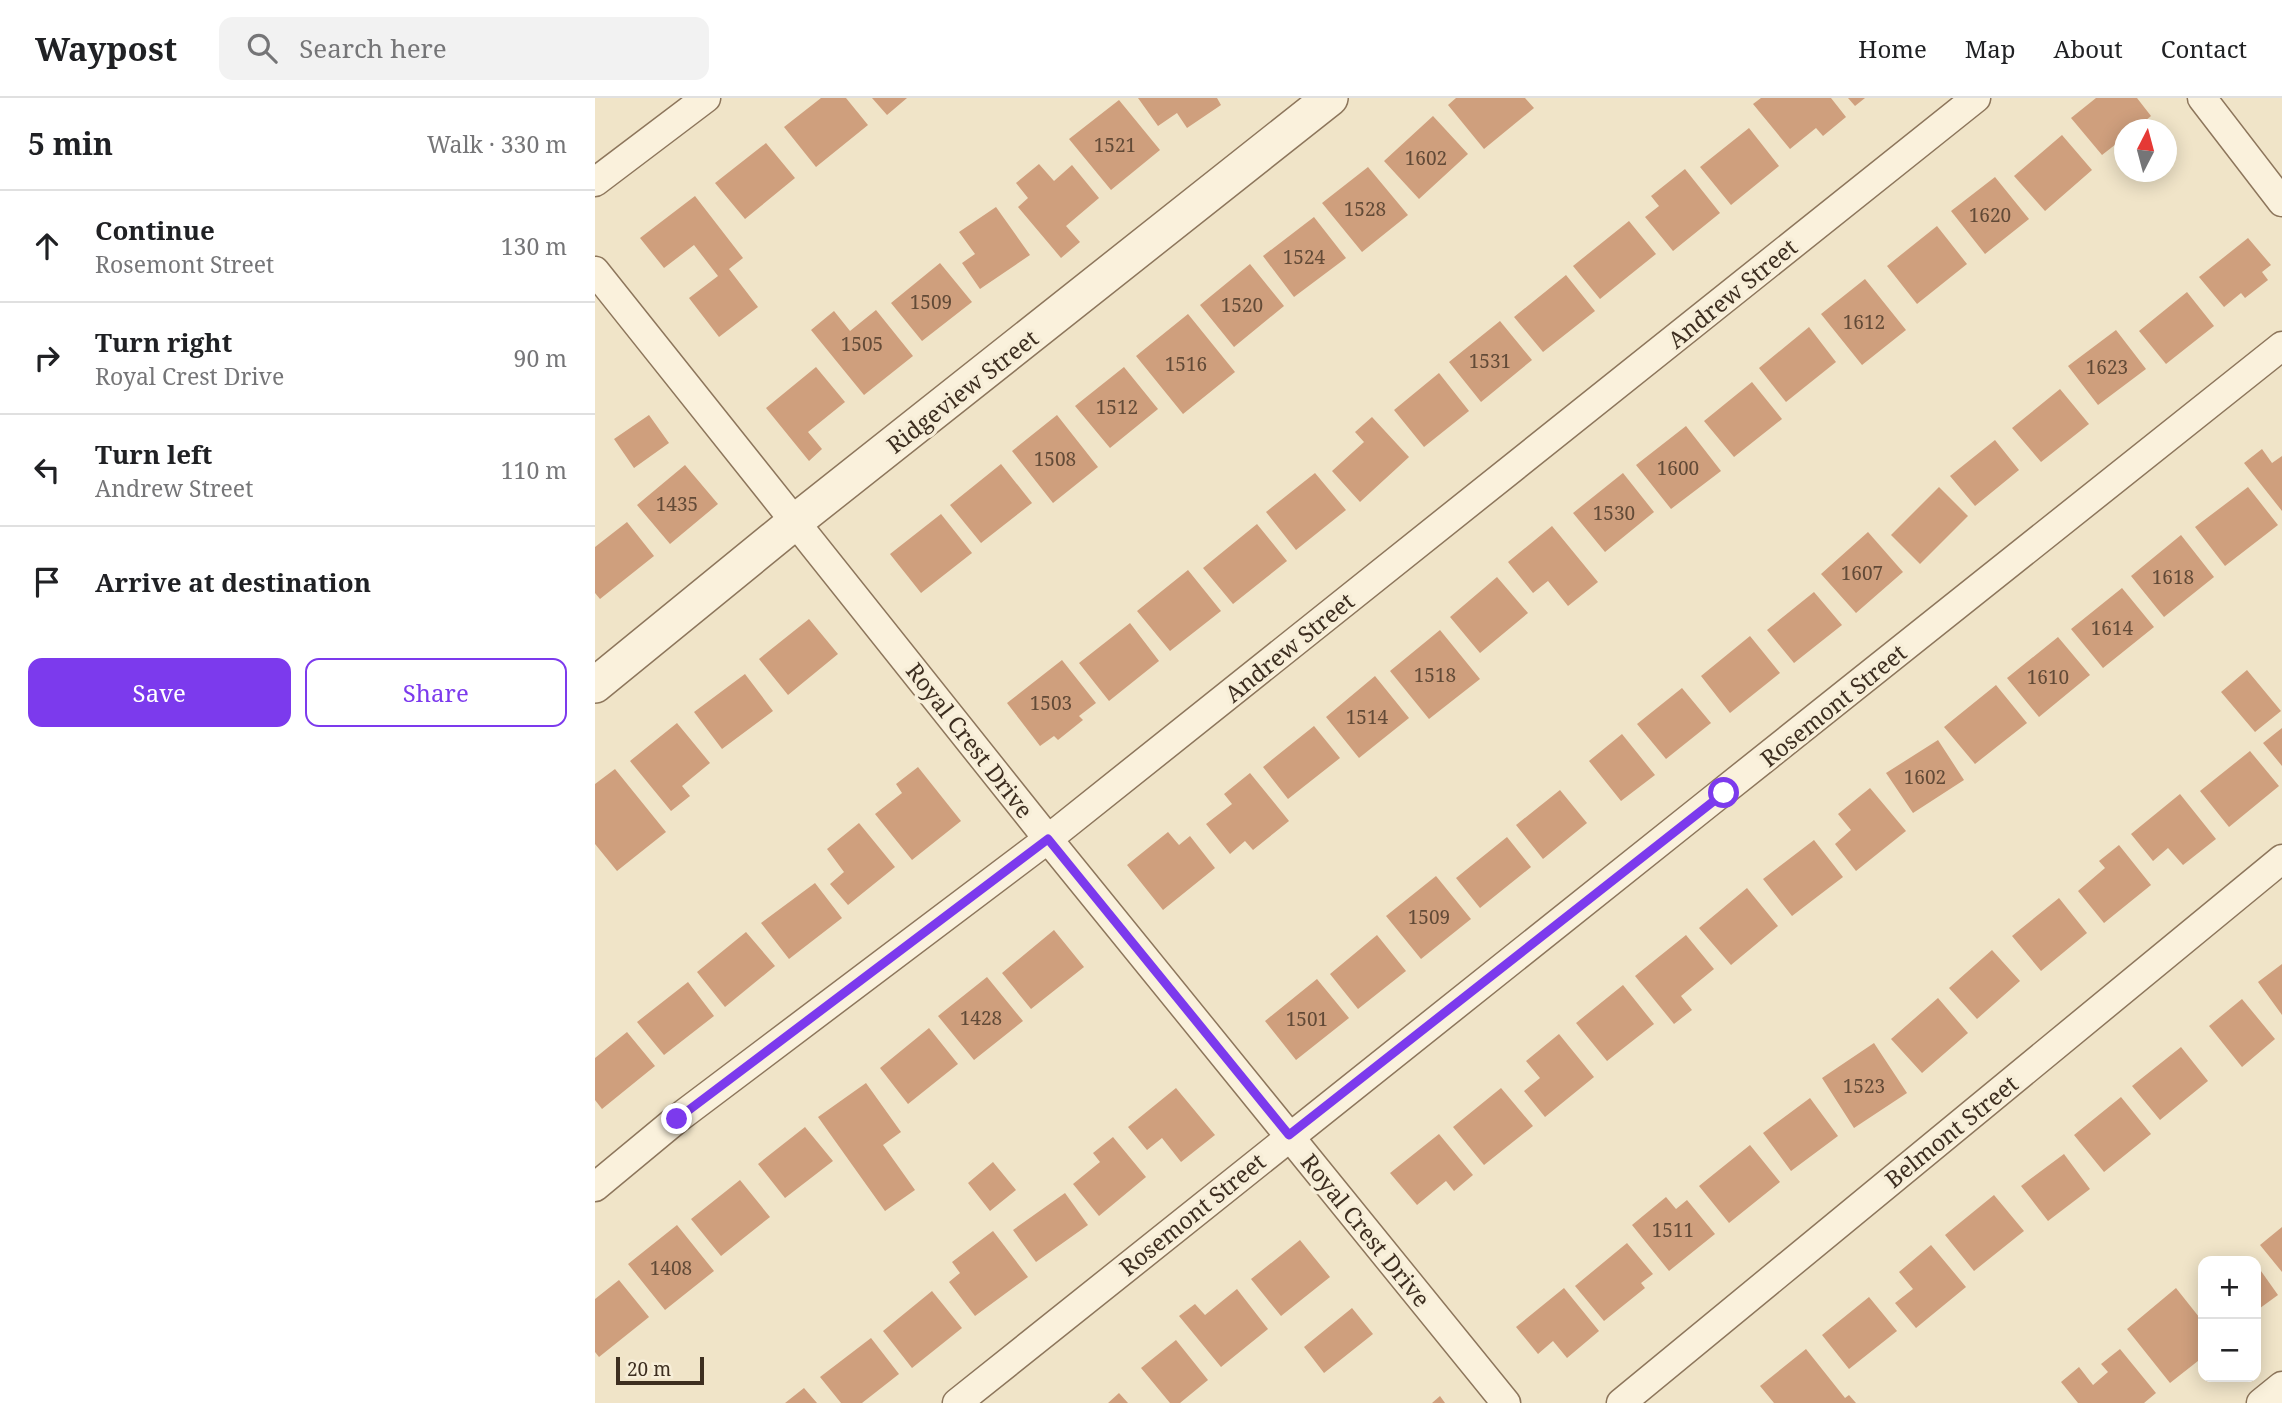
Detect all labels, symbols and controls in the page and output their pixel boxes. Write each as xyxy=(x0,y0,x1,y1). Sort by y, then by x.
search box xyxy=(219,17,709,80)
text: Waypost xyxy=(35,26,177,71)
icon: search xyxy=(243,29,281,67)
text: Search here xyxy=(299,30,447,66)
text: Home xyxy=(1858,32,1927,65)
text: Map xyxy=(1965,32,2016,65)
text: About xyxy=(2054,32,2123,65)
text: Contact xyxy=(2161,32,2247,65)
north arrow xyxy=(2114,119,2177,182)
text: 5 min xyxy=(28,123,113,164)
text: Walk · 330 m xyxy=(427,128,567,160)
house number: 1521 xyxy=(1094,132,1136,158)
house number: 1602 xyxy=(1405,145,1447,171)
house number: 1528 xyxy=(1344,196,1386,222)
house number: 1620 xyxy=(1969,202,2011,228)
text: Continue xyxy=(95,212,215,248)
icon: ahead xyxy=(28,227,66,265)
text: 130 m xyxy=(501,230,567,262)
street label: Andrew Street xyxy=(1660,231,1804,355)
house number: 1524 xyxy=(1283,244,1326,270)
text: Rosemont Street xyxy=(95,248,274,280)
house number: 1509 xyxy=(910,289,952,315)
house number: 1520 xyxy=(1221,292,1263,318)
house number: 1612 xyxy=(1843,309,1885,335)
street label: Ridgeview Street xyxy=(880,322,1044,460)
text: Turn right xyxy=(95,324,232,360)
house number: 1505 xyxy=(841,331,883,357)
icon: right xyxy=(28,339,66,377)
text: 90 m xyxy=(514,342,567,374)
house number: 1531 xyxy=(1469,348,1511,374)
house number: 1516 xyxy=(1165,351,1207,377)
house number: 1623 xyxy=(2086,354,2128,380)
text: Royal Crest Drive xyxy=(95,360,284,392)
house number: 1512 xyxy=(1096,394,1138,420)
text: Turn left xyxy=(95,436,212,472)
house number: 1508 xyxy=(1034,446,1076,472)
icon: left xyxy=(28,451,66,489)
text: 110 m xyxy=(501,454,567,486)
house number: 1600 xyxy=(1657,455,1699,481)
text: Andrew Street xyxy=(95,472,253,504)
house number: 1435 xyxy=(656,491,698,517)
house number: 1530 xyxy=(1593,500,1635,526)
house number: 1607 xyxy=(1841,560,1883,586)
icon: arrive xyxy=(28,563,66,601)
text: Arrive at destination xyxy=(95,564,371,600)
house number: 1618 xyxy=(2152,564,2194,590)
street label: Andrew Street xyxy=(1217,585,1361,709)
house number: 1614 xyxy=(2091,615,2134,641)
street label: Rosemont Street xyxy=(1753,636,1913,774)
street label: Royal Crest Drive xyxy=(899,656,1041,824)
button: Save xyxy=(28,658,291,727)
button: Share xyxy=(305,658,567,727)
house number: 1518 xyxy=(1414,662,1456,688)
house number: 1610 xyxy=(2027,664,2069,690)
house number: 1503 xyxy=(1030,690,1072,716)
house number: 1514 xyxy=(1346,704,1389,730)
house number: 1602 xyxy=(1904,764,1946,790)
route start xyxy=(1708,777,1739,808)
house number: 1509 xyxy=(1408,904,1450,930)
house number: 1428 xyxy=(960,1005,1002,1031)
house number: 1501 xyxy=(1286,1006,1328,1032)
street label: Belmont Street xyxy=(1878,1067,2024,1195)
house number: 1523 xyxy=(1843,1073,1885,1099)
route end xyxy=(661,1103,692,1134)
street label: Rosemont Street xyxy=(1112,1145,1272,1283)
street label: Royal Crest Drive xyxy=(1294,1146,1438,1314)
house number: 1511 xyxy=(1652,1217,1694,1243)
house number: 1408 xyxy=(650,1255,692,1281)
map controls xyxy=(2198,1256,2261,1382)
button: + xyxy=(2198,1256,2261,1319)
button: − xyxy=(2198,1319,2261,1382)
scale bar xyxy=(616,1354,703,1386)
text: 20 m xyxy=(627,1356,671,1382)

